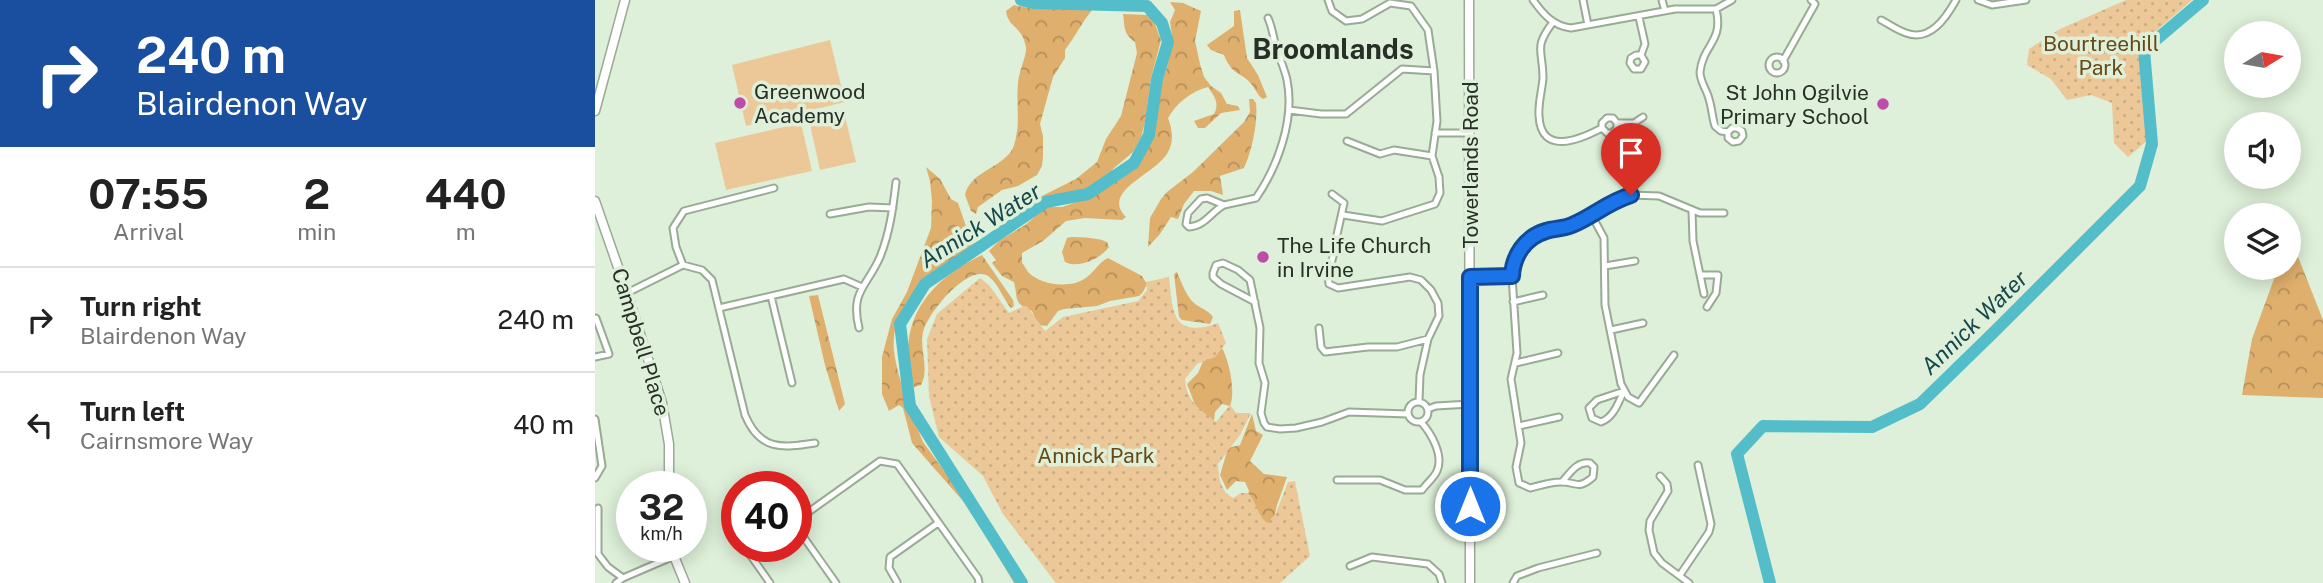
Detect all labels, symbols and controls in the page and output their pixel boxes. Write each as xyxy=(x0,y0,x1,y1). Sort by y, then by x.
north arrow xyxy=(2224,21,2301,98)
map controls xyxy=(2224,21,2301,280)
text: 240 m xyxy=(136,26,286,84)
icon: right xyxy=(21,28,112,119)
park label: Bourtreehill Park xyxy=(2043,31,2159,80)
district label: Broomlands xyxy=(1252,32,1414,65)
place label: Greenwood Academy xyxy=(754,79,865,128)
place label: St John Ogilvie Primary School xyxy=(1720,80,1869,129)
street label: Towerlands Road xyxy=(1458,82,1483,248)
text: Blairdenon Way xyxy=(136,85,368,122)
marker: Greenwood Academy xyxy=(732,95,748,111)
marker: St John Ogilvie Primary School xyxy=(1875,96,1891,112)
button: sound xyxy=(2224,112,2301,189)
pin xyxy=(1601,123,1661,195)
icon: arrive xyxy=(1612,134,1650,172)
text: 07:55 xyxy=(88,169,209,218)
text: 2 xyxy=(303,169,330,218)
text: 440 xyxy=(425,169,507,218)
water label: Annick Water xyxy=(915,177,1046,273)
button: layers xyxy=(2224,203,2301,280)
text: Arrival xyxy=(113,218,184,245)
text: min xyxy=(297,218,336,245)
text: m xyxy=(456,218,476,245)
place label: The Life Church in Irvine xyxy=(1277,233,1431,282)
marker: The Life Church in Irvine xyxy=(1255,249,1271,265)
water label: Annick Water xyxy=(1915,264,2033,379)
street label: Campbell Place xyxy=(607,265,675,419)
text: Turn right xyxy=(80,291,202,322)
icon: right xyxy=(21,301,59,339)
text: 240 m xyxy=(497,304,574,335)
text: Blairdenon Way xyxy=(80,322,247,349)
text: Turn left xyxy=(80,396,185,427)
icon: left xyxy=(21,406,59,444)
text: 40 m xyxy=(513,409,574,440)
text: Cairnsmore Way xyxy=(80,427,253,454)
park label: Annick Park xyxy=(1037,443,1155,468)
position arrow xyxy=(1433,469,1507,543)
speed limit sign: 40 xyxy=(721,471,812,562)
text: 32 xyxy=(639,487,684,528)
text: km/h xyxy=(640,523,683,544)

